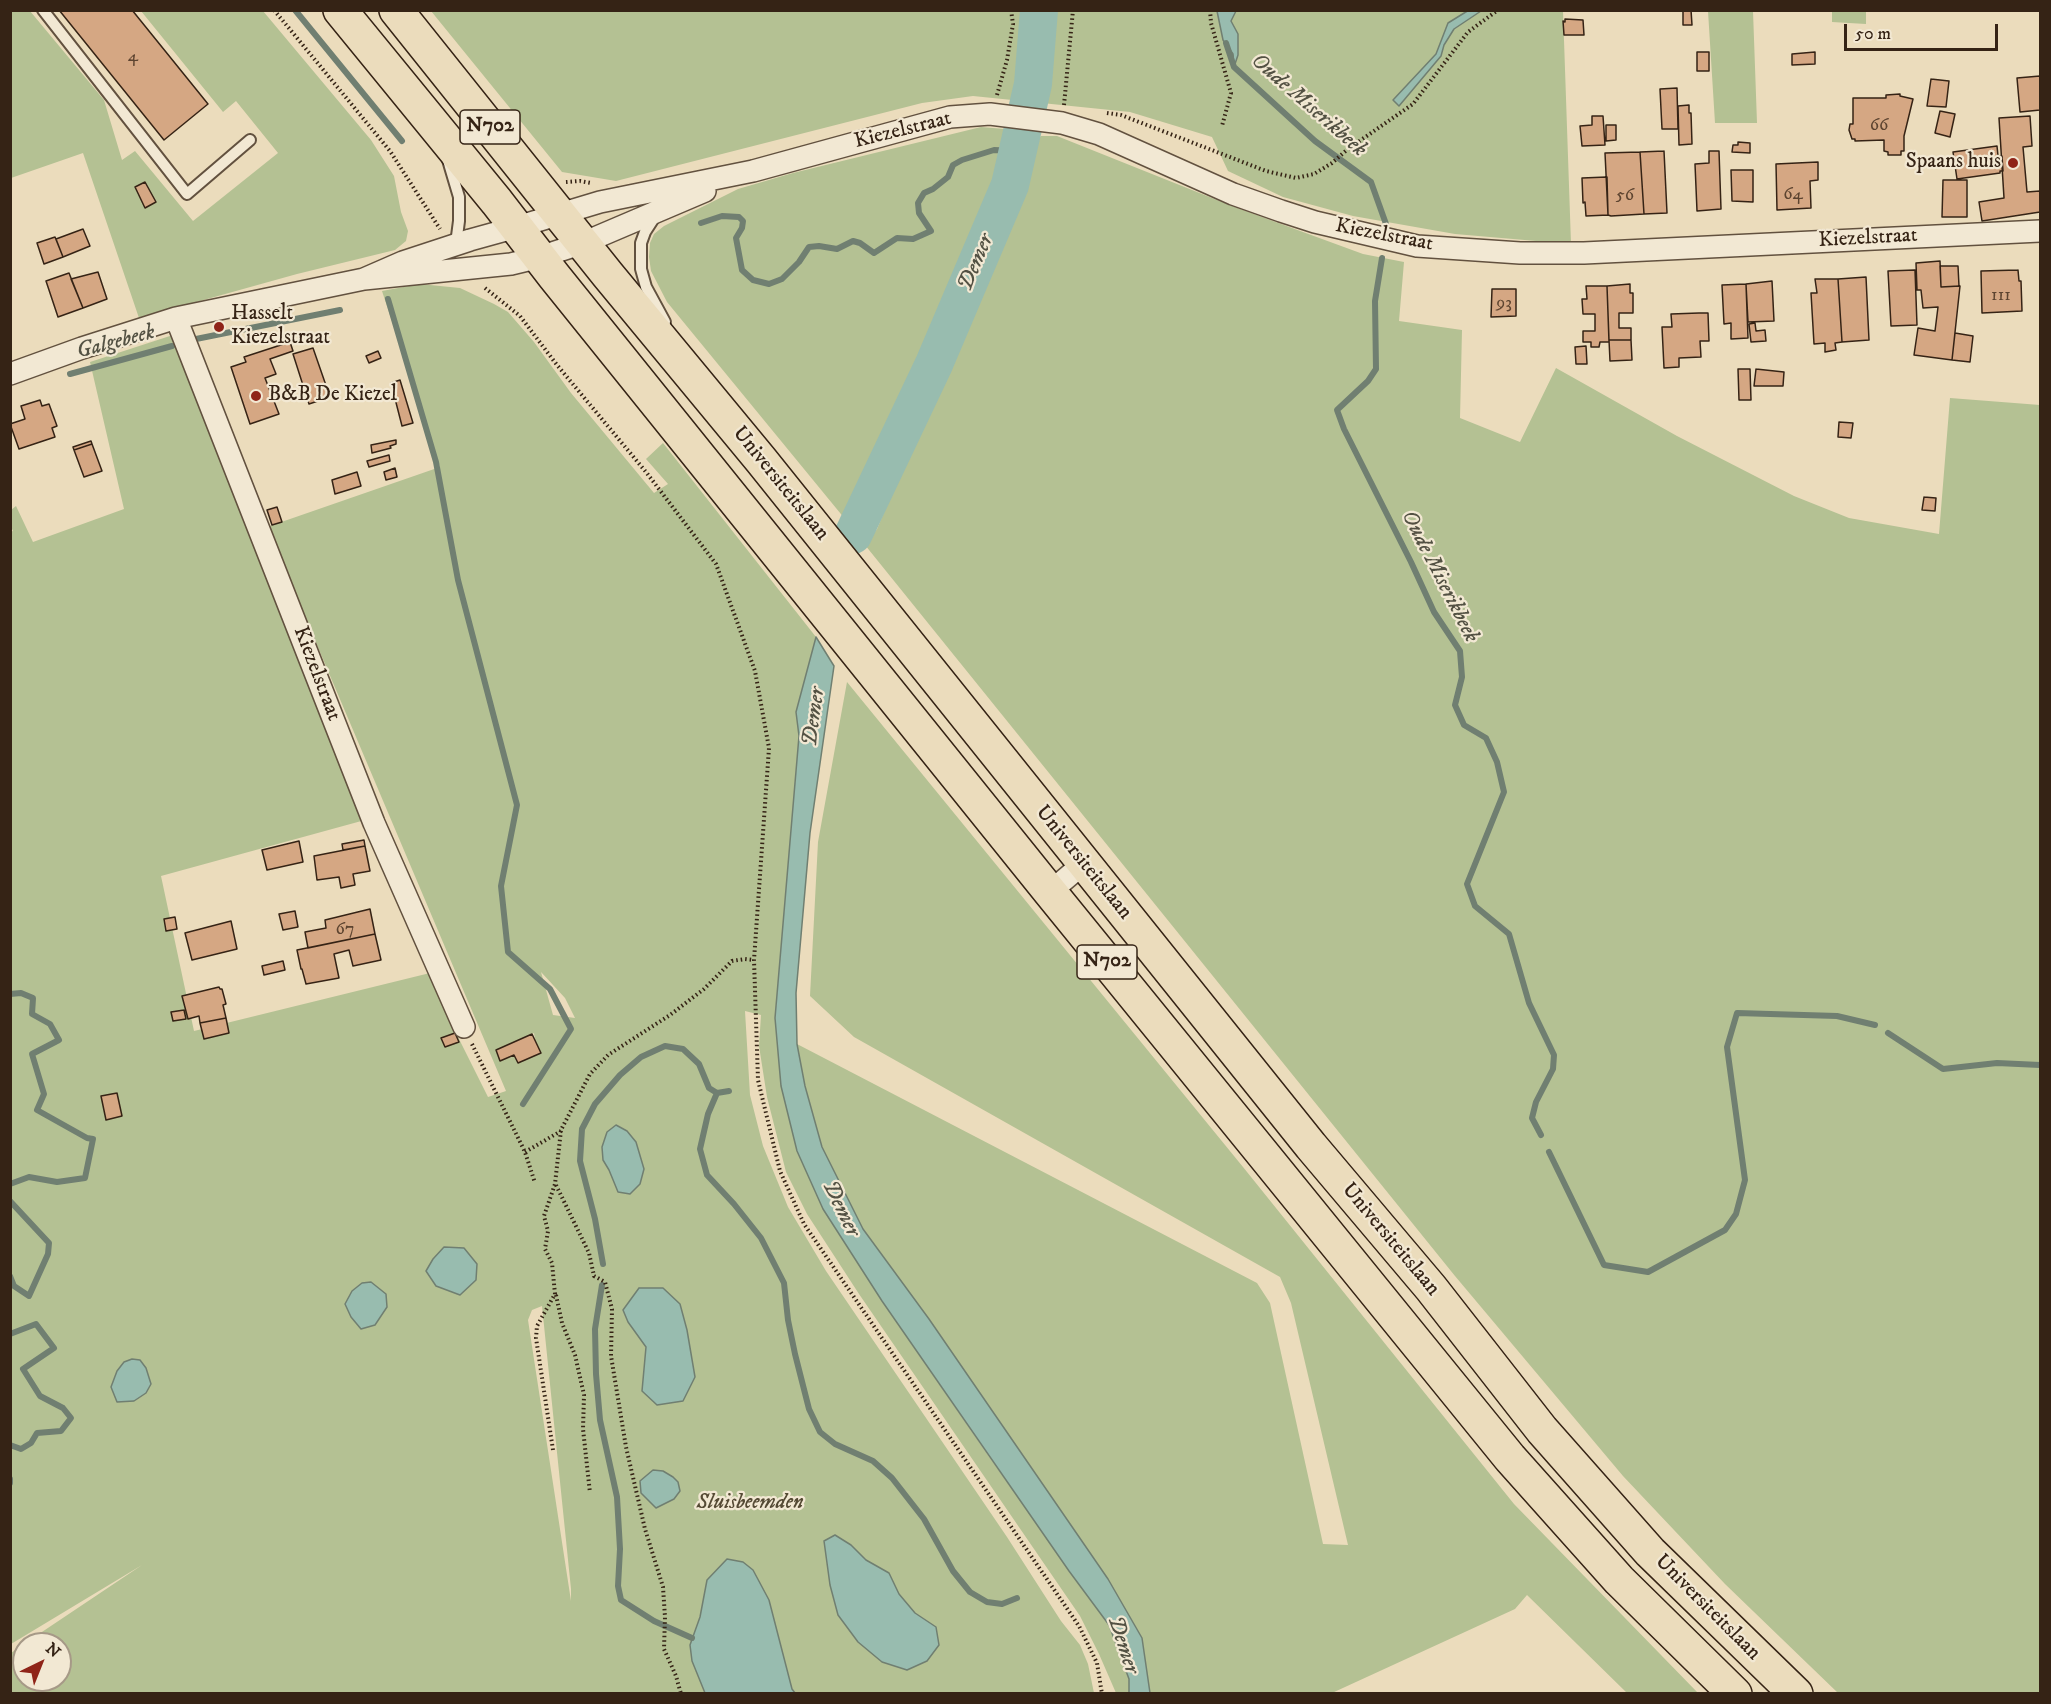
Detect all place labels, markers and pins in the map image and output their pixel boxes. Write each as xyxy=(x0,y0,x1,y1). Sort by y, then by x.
place label: Spaans huis xyxy=(1906,150,2001,176)
marker: Spaans huis xyxy=(2006,156,2020,170)
place label: Hasselt Kiezelstraat xyxy=(231,302,330,352)
marker: Hasselt Kiezelstraat xyxy=(212,320,226,334)
place label: B&B De Kiezel xyxy=(268,383,397,409)
marker: B&B De Kiezel xyxy=(249,389,263,403)

